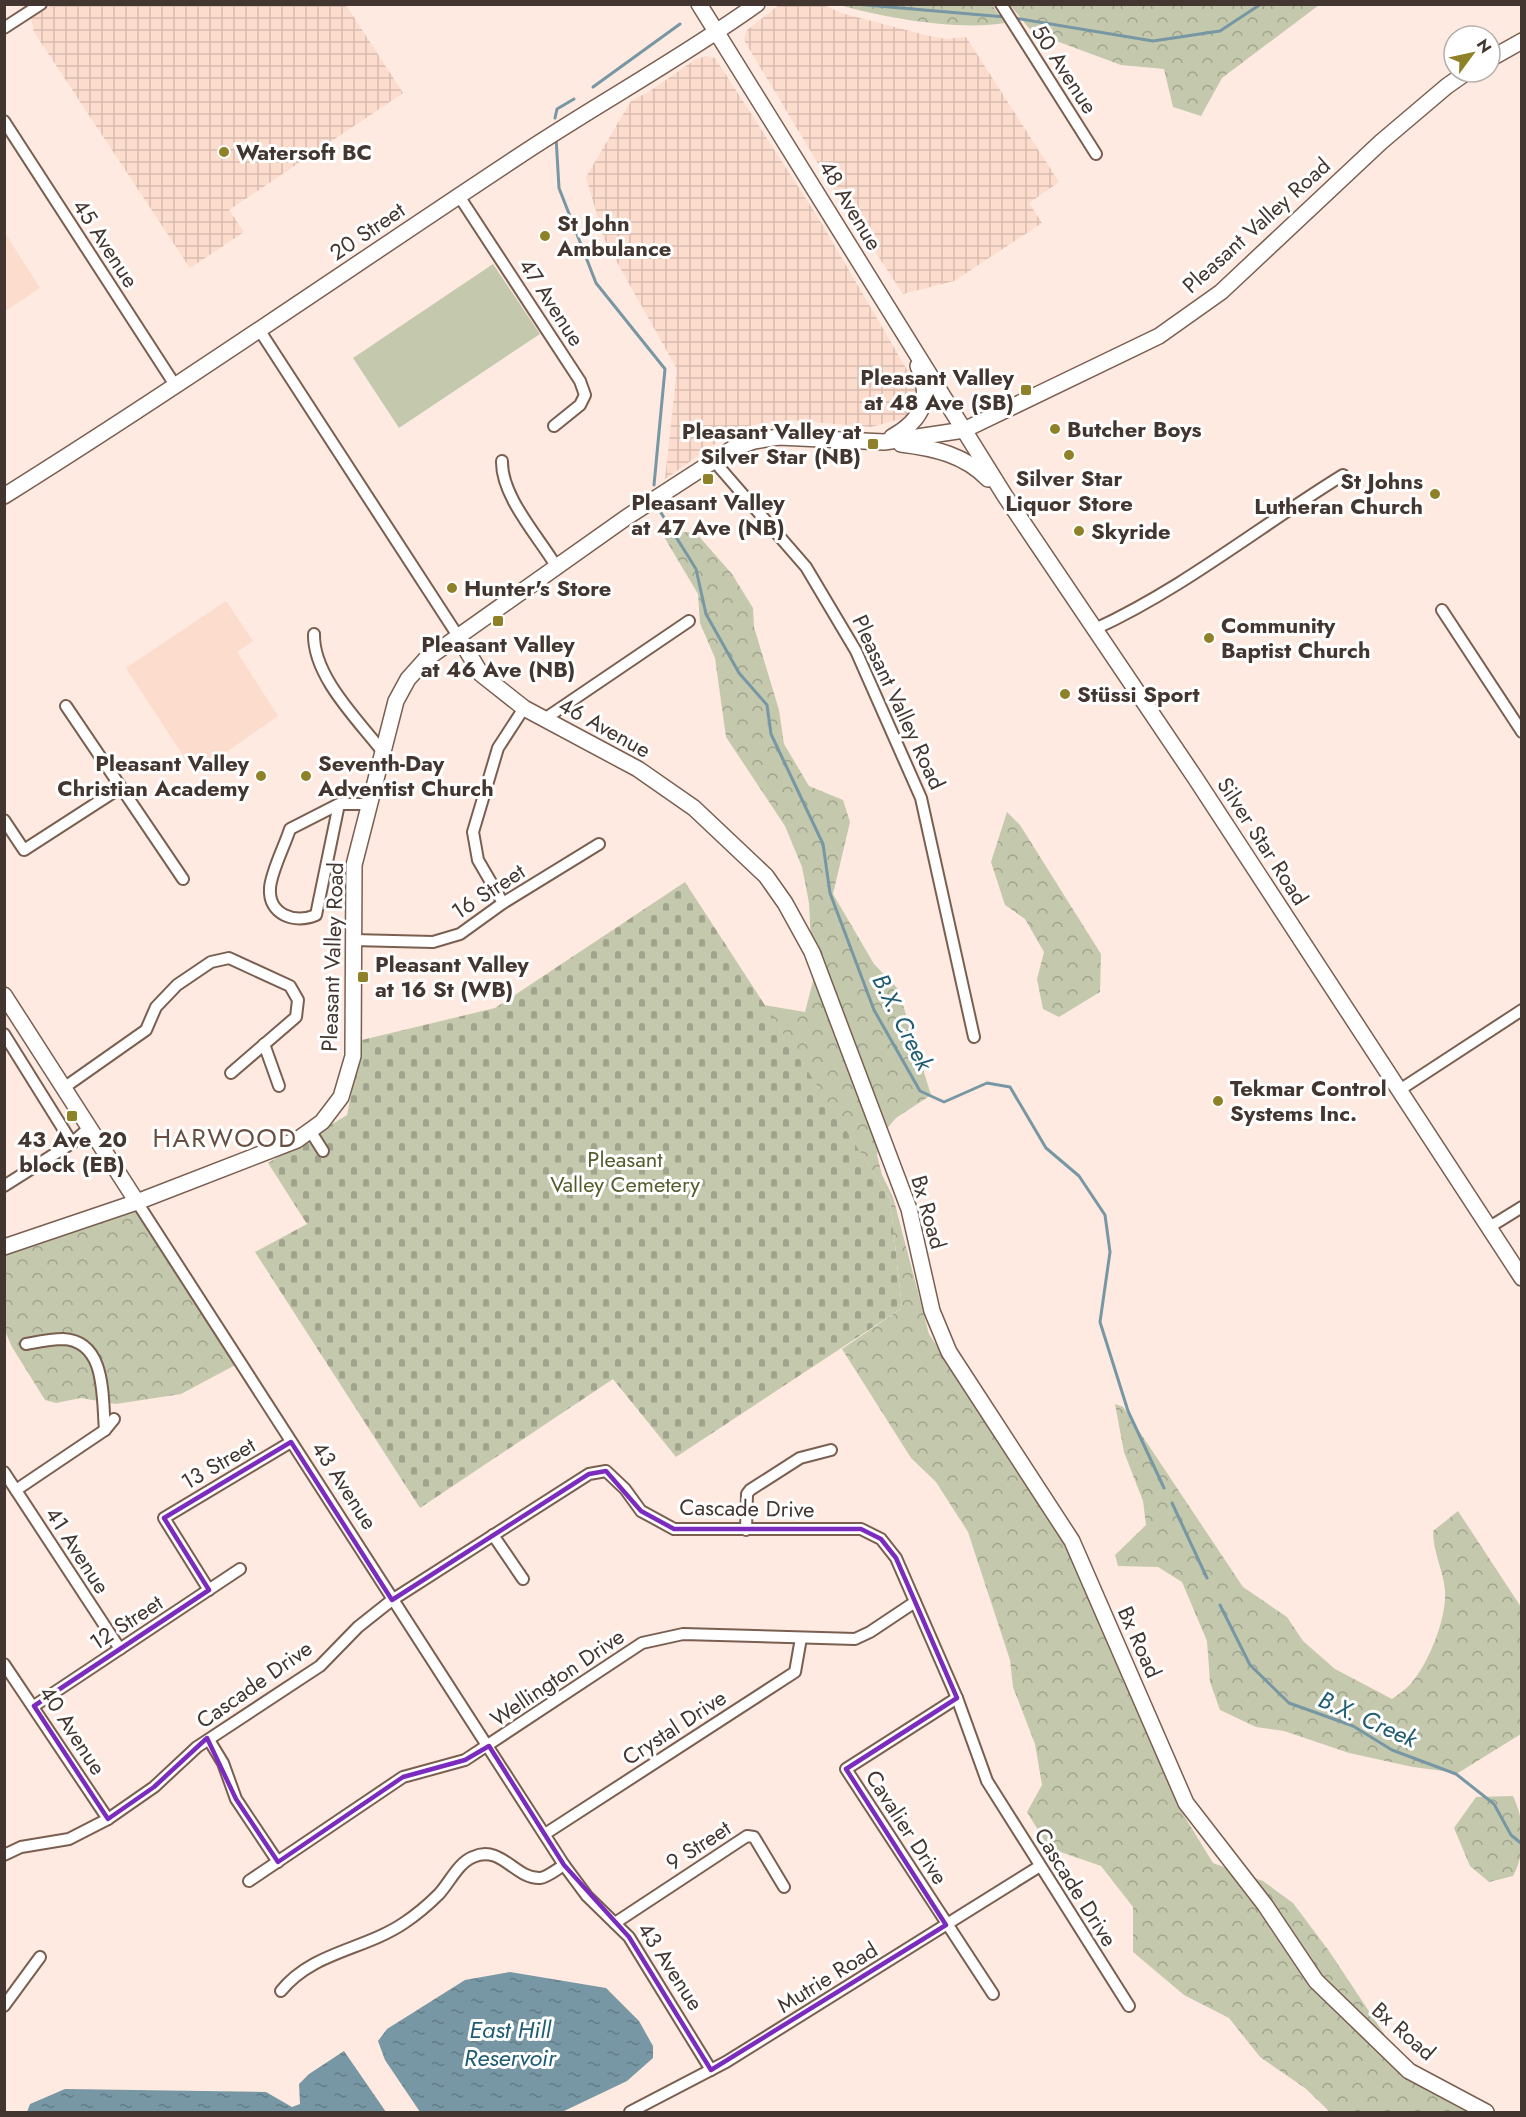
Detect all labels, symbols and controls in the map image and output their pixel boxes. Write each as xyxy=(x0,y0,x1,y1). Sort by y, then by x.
street label: 50 Avenue xyxy=(1024,18,1106,120)
north arrow xyxy=(1442,24,1502,84)
text: N xyxy=(1471,35,1497,58)
place label: Watersoft BC xyxy=(236,136,372,168)
marker: Watersoft BC xyxy=(217,145,231,159)
street label: Pleasant Valley Road xyxy=(1175,150,1337,300)
street label: 48 Avenue xyxy=(812,154,890,256)
street label: 45 Avenue xyxy=(65,192,147,294)
street label: 20 Street xyxy=(323,194,412,268)
place label: St John Ambulance xyxy=(556,207,671,264)
marker: St John Ambulance xyxy=(538,229,552,243)
street label: 47 Avenue xyxy=(511,252,593,352)
place label: Pleasant Valley at 48 Ave (SB) xyxy=(860,361,1015,418)
marker: Pleasant Valley at 48 Ave (SB) xyxy=(1019,383,1033,397)
place label: Butcher Boys xyxy=(1067,413,1202,445)
place label: Pleasant Valley at Silver Star (NB) xyxy=(682,415,861,472)
marker: Butcher Boys xyxy=(1048,422,1062,436)
marker: Pleasant Valley at Silver Star (NB) xyxy=(866,437,880,451)
marker: Silver Star Liquor Store xyxy=(1062,448,1076,462)
place label: Silver Star Liquor Store xyxy=(1005,462,1133,519)
place label: St Johns Lutheran Church xyxy=(1254,465,1423,522)
marker: Pleasant Valley at 47 Ave (NB) xyxy=(701,472,715,486)
place label: Pleasant Valley at 47 Ave (NB) xyxy=(631,486,785,543)
marker: St Johns Lutheran Church xyxy=(1428,487,1442,501)
place label: Skyride xyxy=(1091,515,1171,547)
marker: Skyride xyxy=(1072,524,1086,538)
place label: Hunter's Store xyxy=(464,572,611,604)
marker: Hunter's Store xyxy=(445,581,459,595)
street label: Pleasant Valley Road xyxy=(844,609,954,795)
place label: Community Baptist Church xyxy=(1221,609,1370,666)
marker: Pleasant Valley at 46 Ave (NB) xyxy=(491,614,505,628)
place label: Pleasant Valley at 46 Ave (NB) xyxy=(421,628,575,685)
marker: Community Baptist Church xyxy=(1202,631,1216,645)
place label: Stüssi Sport xyxy=(1077,678,1199,710)
marker: Stüssi Sport xyxy=(1058,687,1072,701)
street label: 46 Avenue xyxy=(553,689,657,765)
place label: Pleasant Valley Christian Academy xyxy=(57,747,250,804)
place label: Seventh-Day Adventist Church xyxy=(317,747,494,804)
marker: Pleasant Valley Christian Academy xyxy=(254,769,268,783)
marker: Seventh-Day Adventist Church xyxy=(299,769,313,783)
street label: Silver Star Road xyxy=(1209,771,1317,911)
street label: 16 Street xyxy=(445,855,532,927)
street label: Pleasant Valley Road xyxy=(313,862,351,1052)
place label: Pleasant Valley at 16 St (WB) xyxy=(375,948,529,1005)
water label: B.X. Creek xyxy=(864,967,943,1078)
marker: Pleasant Valley at 16 St (WB) xyxy=(356,970,370,984)
place label: Tekmar Control Systems Inc. xyxy=(1230,1072,1387,1129)
marker: Tekmar Control Systems Inc. xyxy=(1211,1094,1225,1108)
marker: 43 Ave 20 block (EB) xyxy=(65,1109,79,1123)
district label: HARWOOD xyxy=(153,1119,297,1157)
place label: 43 Ave 20 block (EB) xyxy=(17,1123,127,1180)
park label: Pleasant Valley Cemetery xyxy=(550,1143,700,1200)
street label: Bx Road xyxy=(903,1171,955,1253)
street label: 13 Street xyxy=(175,1429,262,1497)
street label: 43 Avenue xyxy=(304,1434,386,1536)
street label: Cascade Drive xyxy=(679,1491,815,1525)
street label: 41 Avenue xyxy=(38,1500,118,1600)
street label: 12 Street xyxy=(83,1586,169,1658)
street label: Bx Road xyxy=(1110,1601,1170,1683)
street label: Wellington Drive xyxy=(484,1620,630,1734)
street label: Cascade Drive xyxy=(190,1632,318,1736)
street label: 40 Avenue xyxy=(32,1679,114,1781)
street label: Crystal Drive xyxy=(616,1681,732,1773)
water label: B.X. Creek xyxy=(1313,1682,1424,1757)
street label: Cavalier Drive xyxy=(858,1763,956,1891)
street label: 9 Street xyxy=(659,1812,737,1878)
street label: Cascade Drive xyxy=(1027,1821,1125,1953)
street label: 43 Avenue xyxy=(630,1915,712,2017)
street label: Mutrie Road xyxy=(770,1933,884,2021)
street label: Bx Road xyxy=(1365,1994,1443,2068)
water label: East Hill Reservoir xyxy=(464,2012,558,2075)

